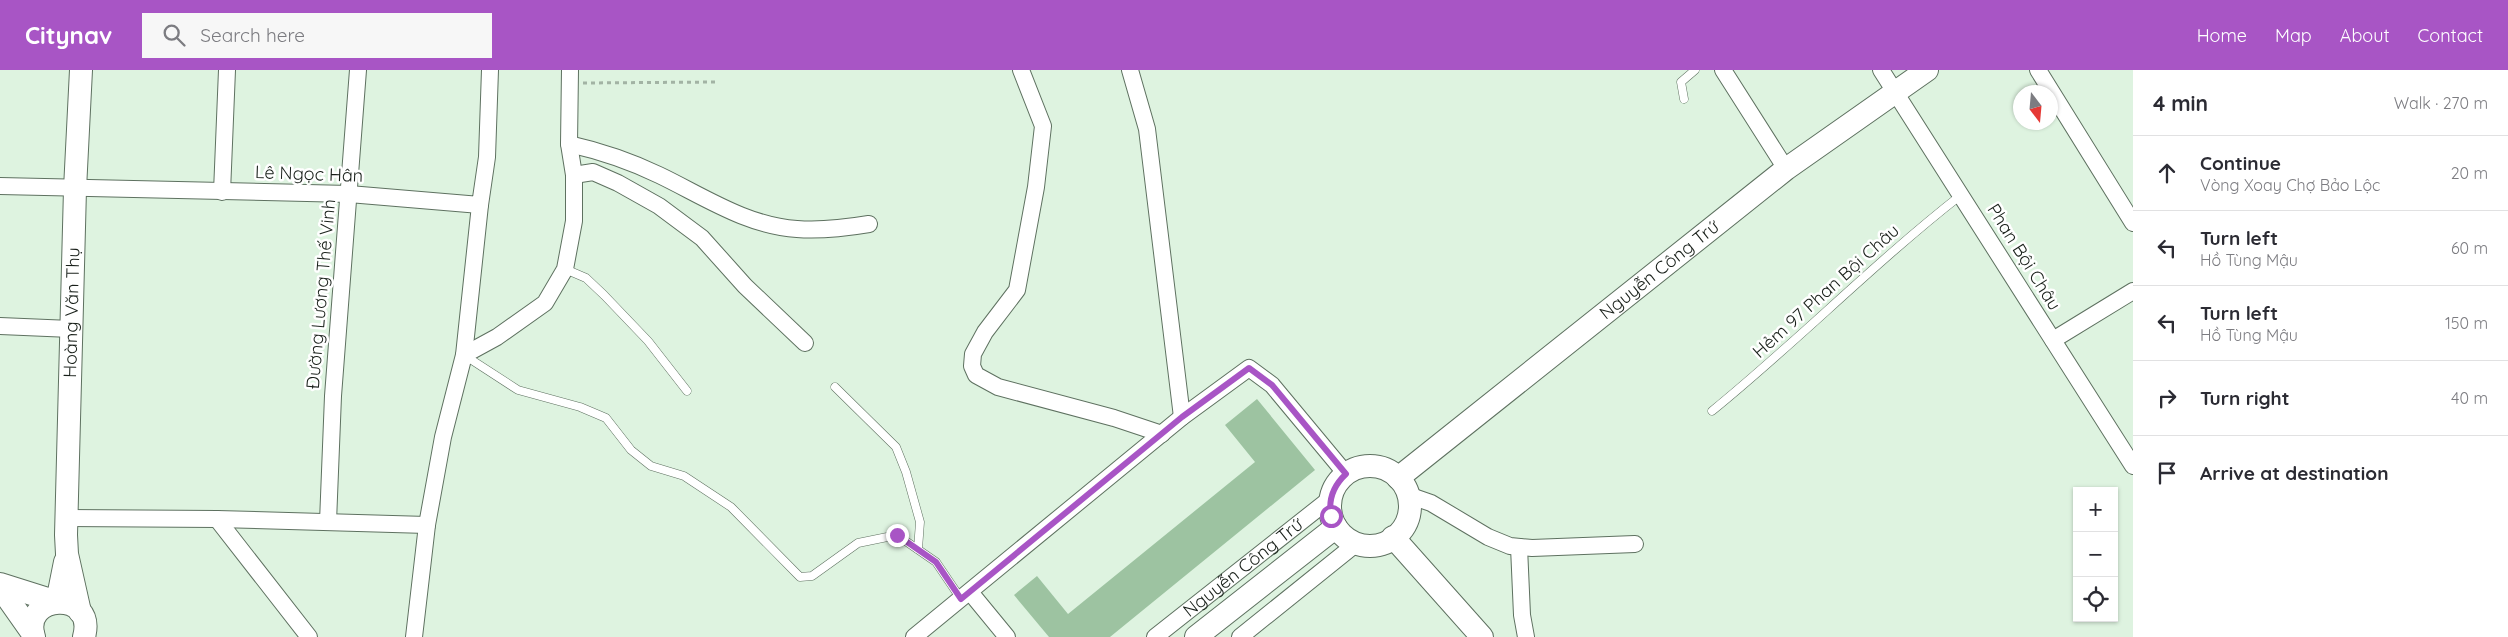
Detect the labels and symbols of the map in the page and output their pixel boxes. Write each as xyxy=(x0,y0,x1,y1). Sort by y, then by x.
north arrow xyxy=(2013,85,2058,130)
street label: Lê Ngọc Hân xyxy=(254,160,364,187)
street label: Đường Lương Thế Vinh xyxy=(301,198,340,390)
street label: Phan Bội Châu xyxy=(1982,199,2066,314)
street label: Nguyễn Công Trứ xyxy=(1595,215,1724,324)
street label: Hẻm 97 Phan Bội Châu xyxy=(1748,219,1904,363)
street label: Hoàng Văn Thụ xyxy=(58,247,84,378)
route start xyxy=(1320,505,1343,528)
street label: Nguyễn Công Trứ xyxy=(1178,512,1308,622)
route end xyxy=(886,524,909,547)

